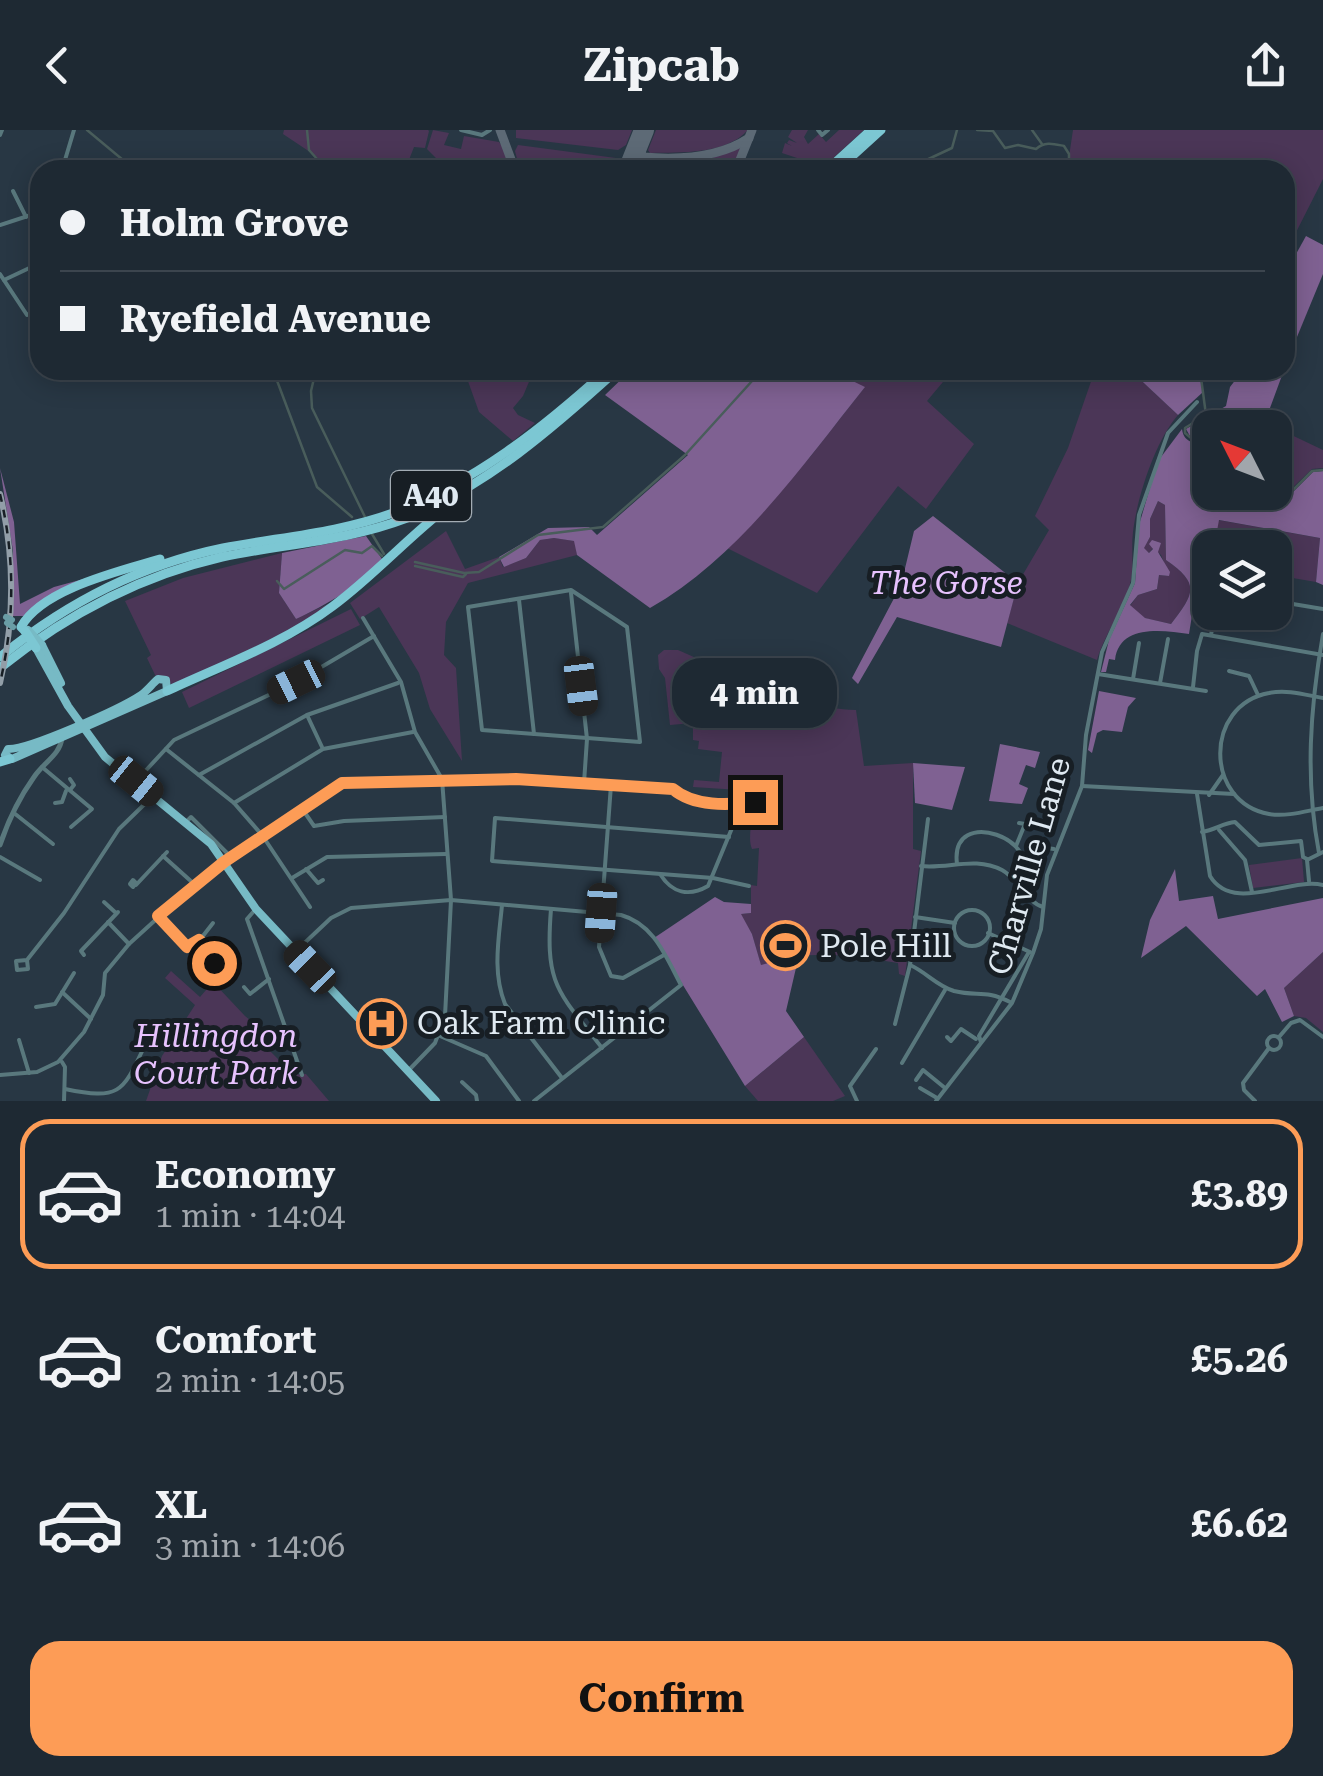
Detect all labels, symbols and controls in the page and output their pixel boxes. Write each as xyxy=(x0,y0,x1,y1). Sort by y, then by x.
icon: back xyxy=(30,38,85,93)
icon: share xyxy=(1238,38,1293,93)
text: Zipcab xyxy=(583,39,740,92)
text: Holm Grove xyxy=(120,201,349,245)
text: Ryefield Avenue xyxy=(120,297,431,341)
north arrow xyxy=(1192,410,1292,510)
map controls xyxy=(1192,410,1292,630)
road number: A40 xyxy=(391,471,471,521)
button: layers xyxy=(1192,530,1292,630)
park label: The Gorse xyxy=(869,564,1023,602)
car xyxy=(562,654,600,718)
car xyxy=(262,655,330,709)
callout: 4 min xyxy=(672,657,838,727)
text: 4 min xyxy=(710,674,799,712)
car xyxy=(103,750,169,812)
street label: Charville Lane xyxy=(980,753,1078,979)
route end xyxy=(733,780,778,825)
car xyxy=(584,882,618,944)
sports icon: Pole Hill xyxy=(759,920,811,972)
place label: Pole Hill xyxy=(820,927,952,965)
car xyxy=(278,935,342,999)
route start xyxy=(192,941,237,986)
hospital icon: Oak Farm Clinic xyxy=(356,997,408,1049)
place label: Oak Farm Clinic xyxy=(417,1004,665,1042)
park label: Hillingdon Court Park xyxy=(134,1017,299,1092)
icon: car xyxy=(35,1149,125,1239)
text: Economy xyxy=(155,1153,335,1197)
text: £3.89 xyxy=(1191,1172,1288,1216)
text: 1 min · 14:04 xyxy=(155,1197,345,1235)
icon: car xyxy=(35,1314,125,1404)
text: Comfort xyxy=(155,1318,316,1362)
text: £5.26 xyxy=(1191,1337,1288,1381)
text: 2 min · 14:05 xyxy=(155,1362,345,1400)
icon: car xyxy=(35,1479,125,1569)
text: XL xyxy=(155,1483,207,1527)
text: £6.62 xyxy=(1191,1502,1288,1546)
text: 3 min · 14:06 xyxy=(155,1527,345,1565)
button: Confirm xyxy=(30,1641,1293,1756)

